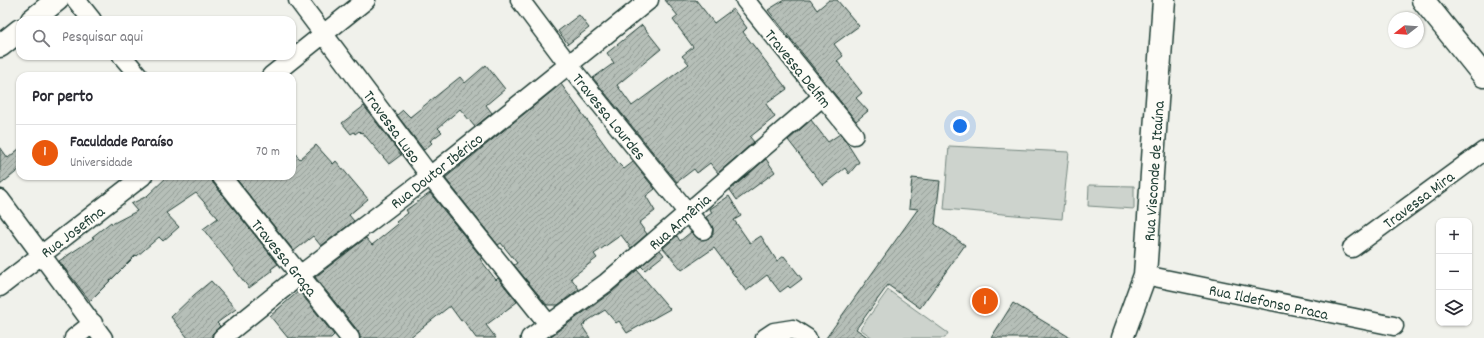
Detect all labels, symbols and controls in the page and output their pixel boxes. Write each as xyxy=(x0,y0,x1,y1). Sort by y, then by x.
north arrow xyxy=(1388,12,1424,48)
search box xyxy=(16,16,296,60)
street label: Travessa Delfim xyxy=(758,25,836,114)
icon: search xyxy=(30,27,52,49)
text: Pesquisar aqui xyxy=(62,27,143,49)
street label: Travessa Lourdes xyxy=(566,69,651,166)
text: Por perto xyxy=(32,86,93,110)
street label: Travessa Luso xyxy=(357,86,425,169)
street label: Rua Visconde de Itaúna xyxy=(1139,100,1172,242)
your location xyxy=(950,116,970,136)
street label: Rua Doutor Ibérico xyxy=(386,128,489,215)
text: Faculdade Paraíso xyxy=(70,132,173,154)
text: 1 xyxy=(44,143,46,162)
text: 70 m xyxy=(256,143,280,162)
text: Universidade xyxy=(70,154,132,173)
street label: Travessa Mira xyxy=(1379,166,1460,235)
street label: Rua Armênia xyxy=(644,189,717,257)
street label: Rua Josefina xyxy=(37,201,111,265)
street label: Travessa Graça xyxy=(245,215,322,303)
map controls xyxy=(1436,218,1472,326)
button: + xyxy=(1436,218,1472,254)
button: − xyxy=(1436,254,1472,290)
street label: Rua Ildefonso Praca xyxy=(1207,280,1331,327)
pin: 1 xyxy=(972,286,998,316)
button: layers xyxy=(1436,290,1472,326)

